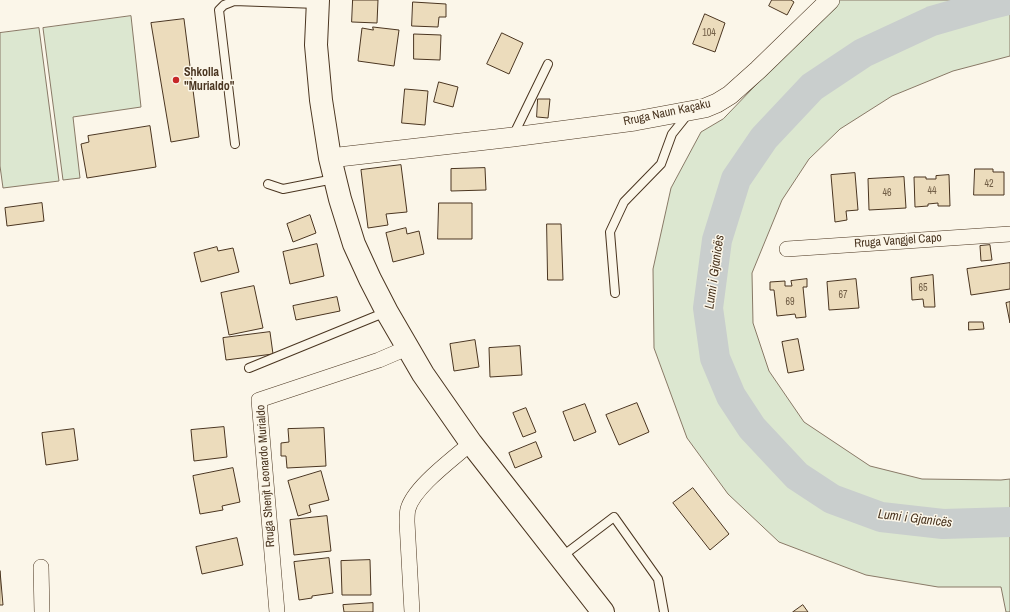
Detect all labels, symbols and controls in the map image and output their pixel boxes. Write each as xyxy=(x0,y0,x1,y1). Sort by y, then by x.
house number: 104 xyxy=(702,27,716,39)
place label: Shkolla "Murialdo" xyxy=(184,66,234,94)
marker: Shkolla "Murialdo" xyxy=(171,75,181,85)
street label: Rruga Naun Kaçaku xyxy=(622,97,712,129)
house number: 42 xyxy=(984,178,994,190)
house number: 44 xyxy=(927,185,937,197)
house number: 46 xyxy=(882,187,892,199)
street label: Rruga Vangjel Capo xyxy=(854,231,942,251)
water label: Lumi i Gjanicës xyxy=(702,234,728,310)
house number: 65 xyxy=(918,282,928,294)
house number: 67 xyxy=(838,289,848,301)
house number: 69 xyxy=(785,296,795,308)
street label: Rruga Shenjt Leonardo Murialdo xyxy=(254,404,278,548)
water label: Lumi i Gjanicës xyxy=(877,507,953,531)

